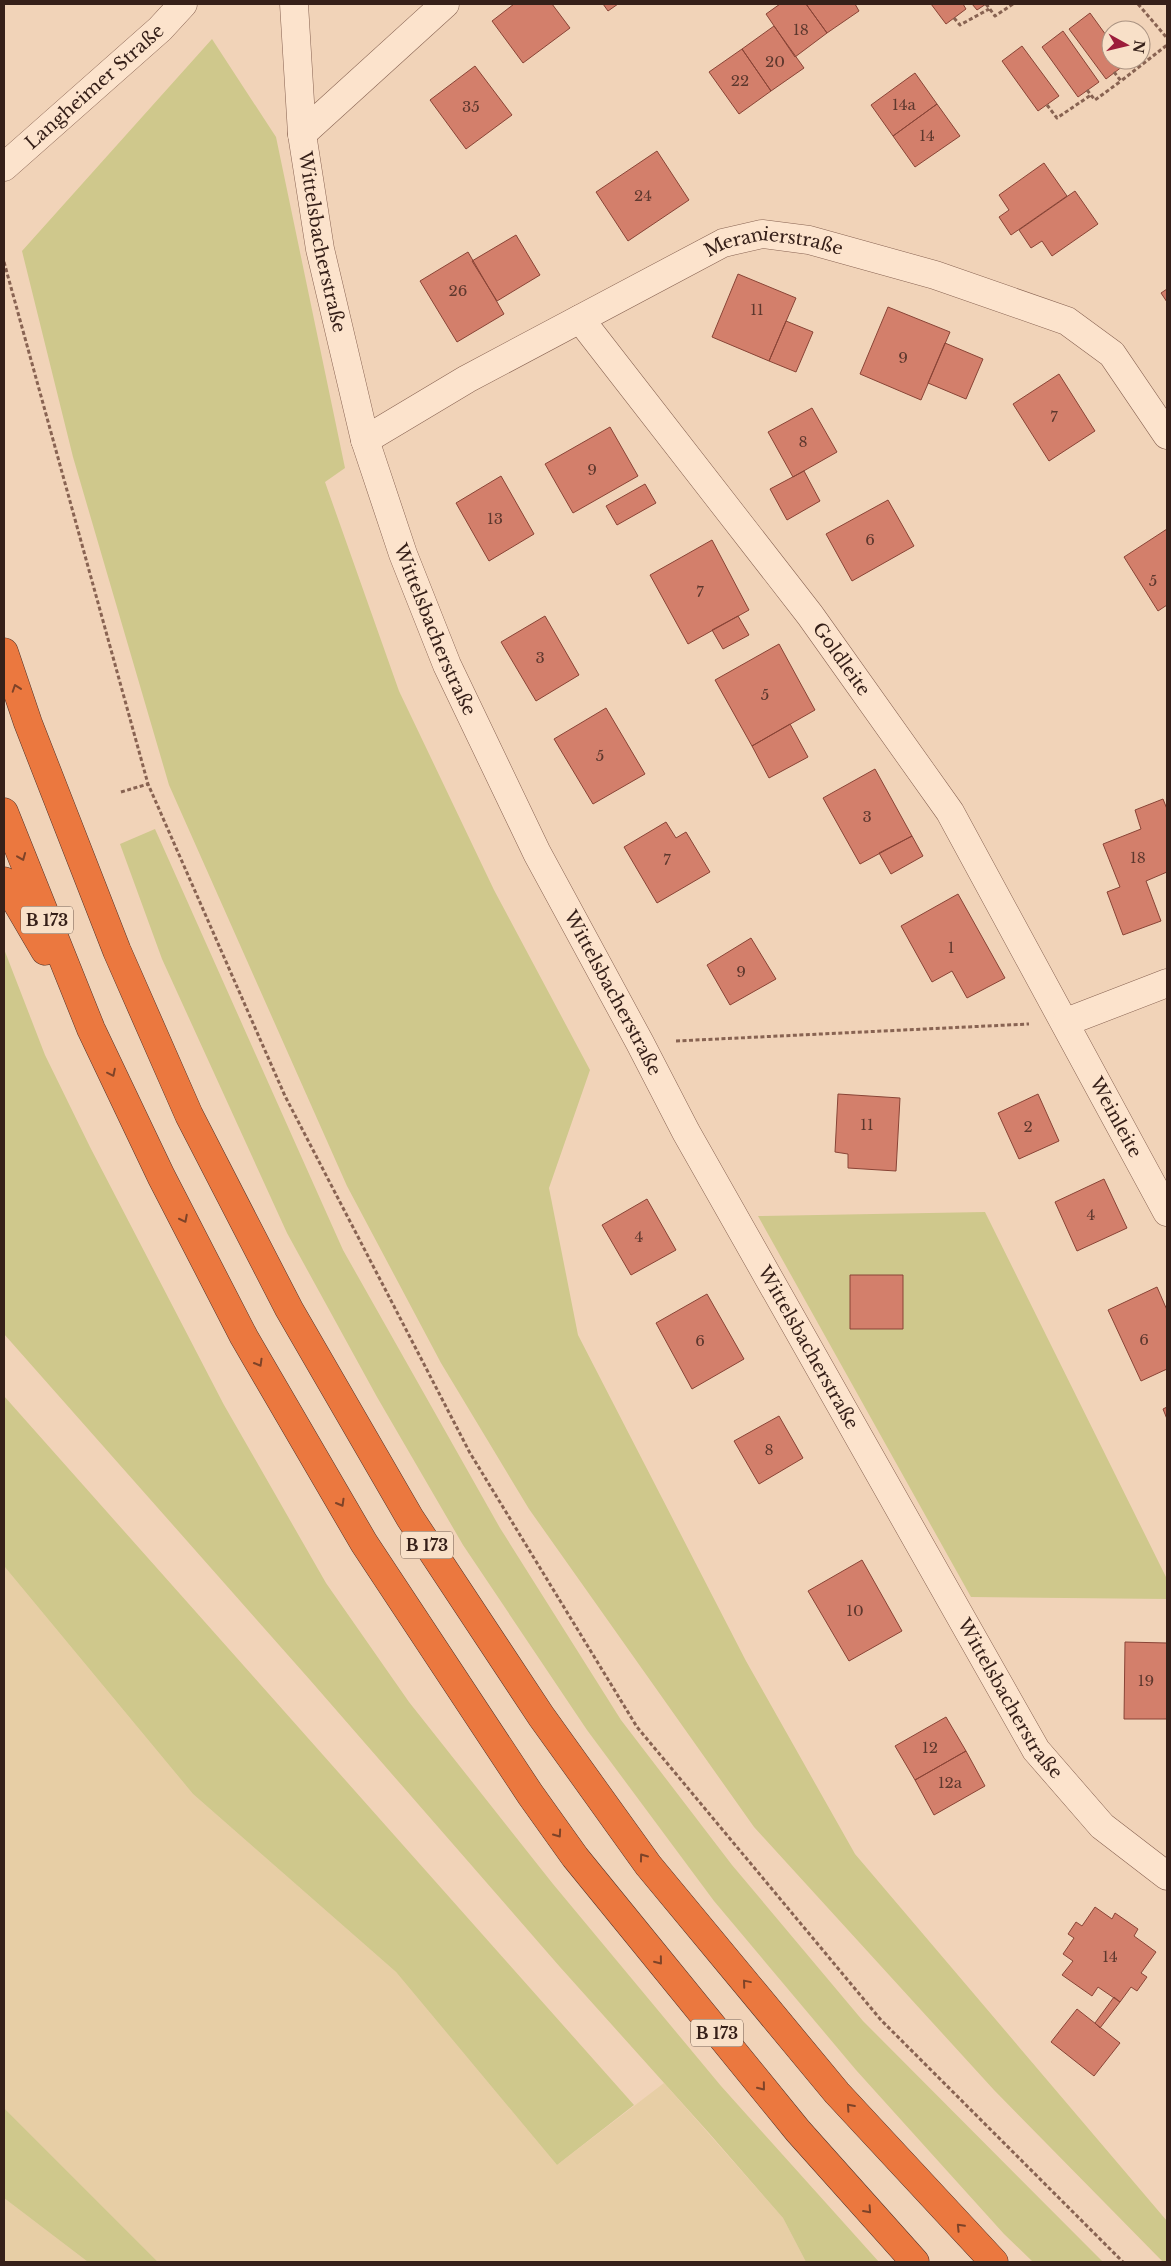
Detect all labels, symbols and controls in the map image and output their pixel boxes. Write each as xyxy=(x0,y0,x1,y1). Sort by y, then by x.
street label: Langheimer Straße xyxy=(21,20,168,154)
house number: 18 xyxy=(793,20,809,39)
north arrow xyxy=(1101,20,1151,70)
text: N xyxy=(1129,39,1149,55)
house number: 20 xyxy=(765,52,785,71)
house number: 22 xyxy=(731,71,749,90)
house number: 14a xyxy=(892,95,917,114)
house number: 35 xyxy=(462,97,480,116)
house number: 14 xyxy=(919,126,935,145)
street label: Wittelsbacherstraße xyxy=(294,149,350,335)
house number: 24 xyxy=(634,186,652,205)
street label: Meranierstraße xyxy=(701,223,845,262)
house number: 26 xyxy=(449,281,467,300)
house number: 11 xyxy=(750,300,764,319)
house number: 9 xyxy=(898,348,908,367)
house number: 7 xyxy=(1050,407,1058,426)
house number: 8 xyxy=(798,432,808,451)
house number: 9 xyxy=(587,460,597,479)
house number: 13 xyxy=(487,509,503,528)
house number: 6 xyxy=(865,530,875,549)
street label: Wittelsbacherstraße xyxy=(389,540,481,719)
house number: 5 xyxy=(1149,571,1157,590)
house number: 7 xyxy=(696,582,704,601)
street label: Goldleite xyxy=(808,618,875,700)
house number: 3 xyxy=(535,648,545,667)
one-way arrow xyxy=(11,684,21,692)
house number: 5 xyxy=(761,685,769,704)
house number: 5 xyxy=(596,746,604,765)
house number: 3 xyxy=(862,807,872,826)
house number: 18 xyxy=(1130,848,1146,867)
house number: 7 xyxy=(663,850,671,869)
one-way arrow xyxy=(16,852,26,861)
road number: B 173 xyxy=(21,906,73,934)
street label: Wittelsbacherstraße xyxy=(559,906,666,1079)
house number: 1 xyxy=(948,938,954,957)
house number: 9 xyxy=(736,962,746,981)
one-way arrow xyxy=(106,1068,116,1077)
street label: Weinleite xyxy=(1085,1073,1146,1161)
house number: 11 xyxy=(860,1115,874,1134)
house number: 2 xyxy=(1023,1117,1033,1136)
house number: 4 xyxy=(1087,1205,1095,1224)
one-way arrow xyxy=(178,1214,188,1223)
house number: 4 xyxy=(635,1227,643,1246)
street label: Wittelsbacherstraße xyxy=(753,1261,863,1433)
house number: 6 xyxy=(1139,1330,1149,1349)
house number: 6 xyxy=(695,1331,705,1350)
one-way arrow xyxy=(253,1357,263,1366)
house number: 8 xyxy=(764,1440,774,1459)
one-way arrow xyxy=(335,1497,345,1506)
road number: B 173 xyxy=(401,1532,453,1558)
house number: 10 xyxy=(846,1601,864,1620)
street label: Wittelsbacherstraße xyxy=(952,1614,1067,1783)
house number: 19 xyxy=(1138,1671,1154,1690)
house number: 12 xyxy=(922,1738,938,1757)
house number: 12a xyxy=(938,1773,963,1792)
one-way arrow xyxy=(552,1828,561,1838)
one-way arrow xyxy=(640,1854,648,1863)
house number: 14 xyxy=(1102,1947,1118,1966)
one-way arrow xyxy=(654,1955,662,1964)
one-way arrow xyxy=(742,1979,751,1988)
road number: B 173 xyxy=(691,2020,743,2046)
one-way arrow xyxy=(756,2081,764,2090)
one-way arrow xyxy=(847,2104,856,2113)
one-way arrow xyxy=(862,2205,871,2214)
one-way arrow xyxy=(957,2224,966,2233)

